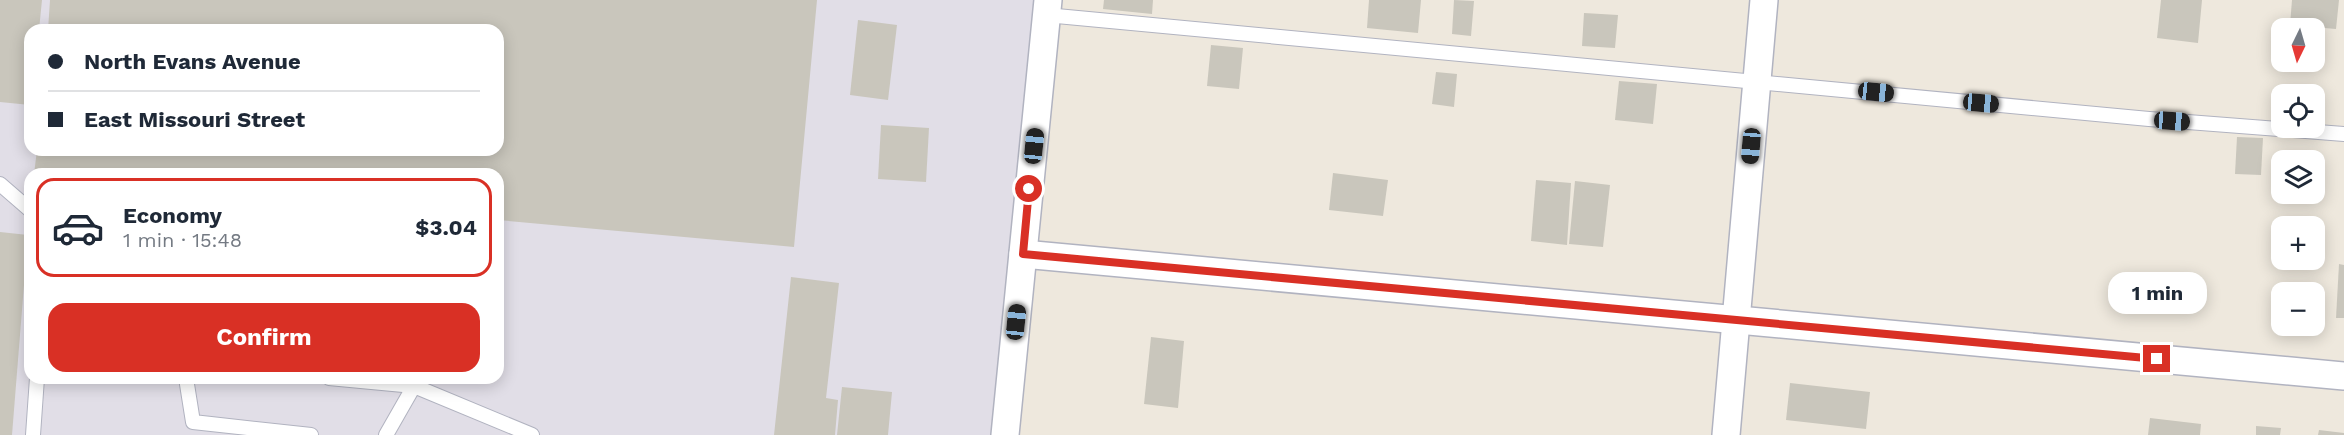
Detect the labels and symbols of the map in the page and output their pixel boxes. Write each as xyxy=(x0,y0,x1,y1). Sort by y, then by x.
north arrow xyxy=(2271,18,2325,72)
car xyxy=(1857,81,1895,103)
car xyxy=(1962,92,2000,114)
car xyxy=(2153,111,2191,131)
car xyxy=(1023,127,1045,165)
car xyxy=(1740,127,1762,165)
route start xyxy=(1015,175,1042,202)
callout: 1 min xyxy=(2108,272,2206,314)
car xyxy=(1005,303,1027,341)
route end xyxy=(2143,345,2170,372)

